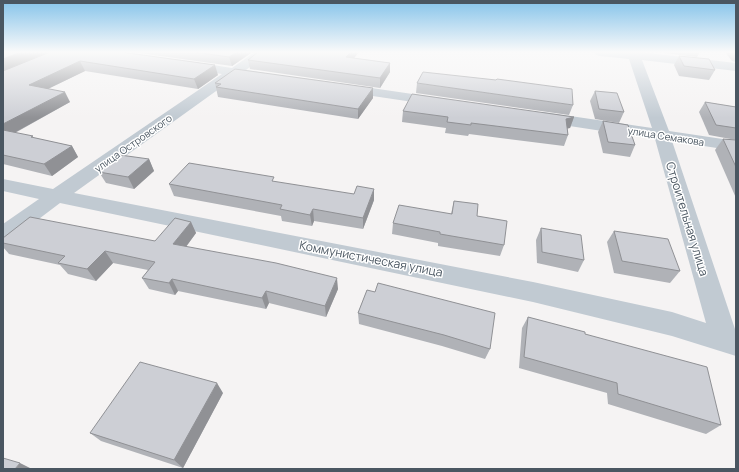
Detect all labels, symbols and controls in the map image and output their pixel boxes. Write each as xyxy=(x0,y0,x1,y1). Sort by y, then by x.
street label: улица Островского xyxy=(91,111,175,175)
street label: улица Семакова xyxy=(627,123,705,149)
street label: Строительная улица xyxy=(662,160,713,278)
street label: Коммунистическая улица xyxy=(298,236,444,281)

